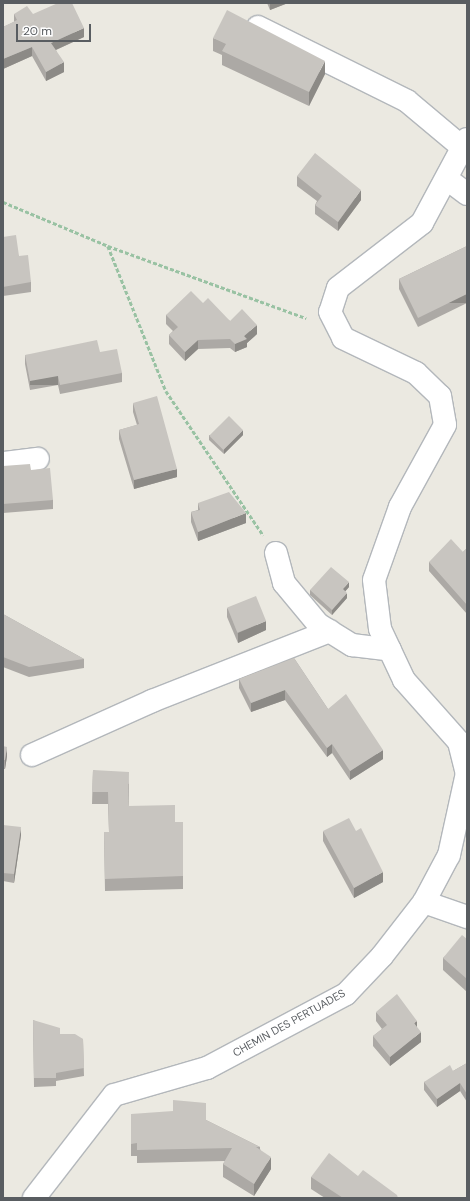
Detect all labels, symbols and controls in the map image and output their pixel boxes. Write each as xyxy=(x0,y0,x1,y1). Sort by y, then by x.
scale bar xyxy=(18,16,93,42)
text: 20 m xyxy=(23,23,52,39)
street label: CHEMIN DES PERTUADES xyxy=(230,987,348,1059)

